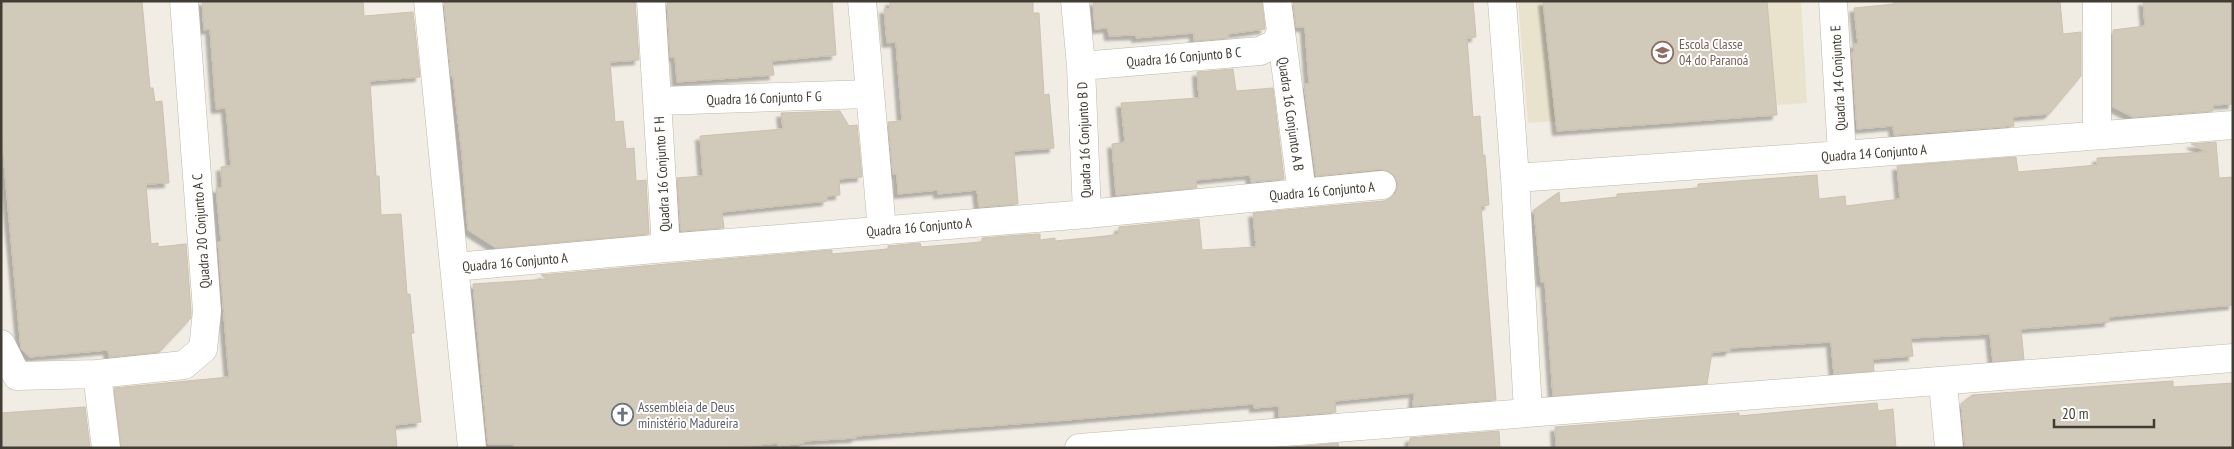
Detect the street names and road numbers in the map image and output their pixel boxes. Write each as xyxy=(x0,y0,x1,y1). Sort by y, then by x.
street label: Quadra 14 Conjunto E xyxy=(1826,25,1850,131)
street label: Quadra 16 Conjunto B C xyxy=(1126,43,1243,71)
street label: Quadra 16 Conjunto A B xyxy=(1274,56,1308,172)
street label: Quadra 16 Conjunto B D xyxy=(1073,81,1095,199)
street label: Quadra 16 Conjunto F G xyxy=(706,87,822,109)
street label: Quadra 16 Conjunto F H xyxy=(650,116,674,232)
street label: Quadra 14 Conjunto A xyxy=(1821,140,1928,166)
street label: Quadra 20 Conjunto A C xyxy=(188,173,214,289)
street label: Quadra 16 Conjunto A xyxy=(1268,177,1376,205)
street label: Quadra 16 Conjunto A xyxy=(865,213,973,241)
street label: Quadra 16 Conjunto A xyxy=(461,248,569,276)

